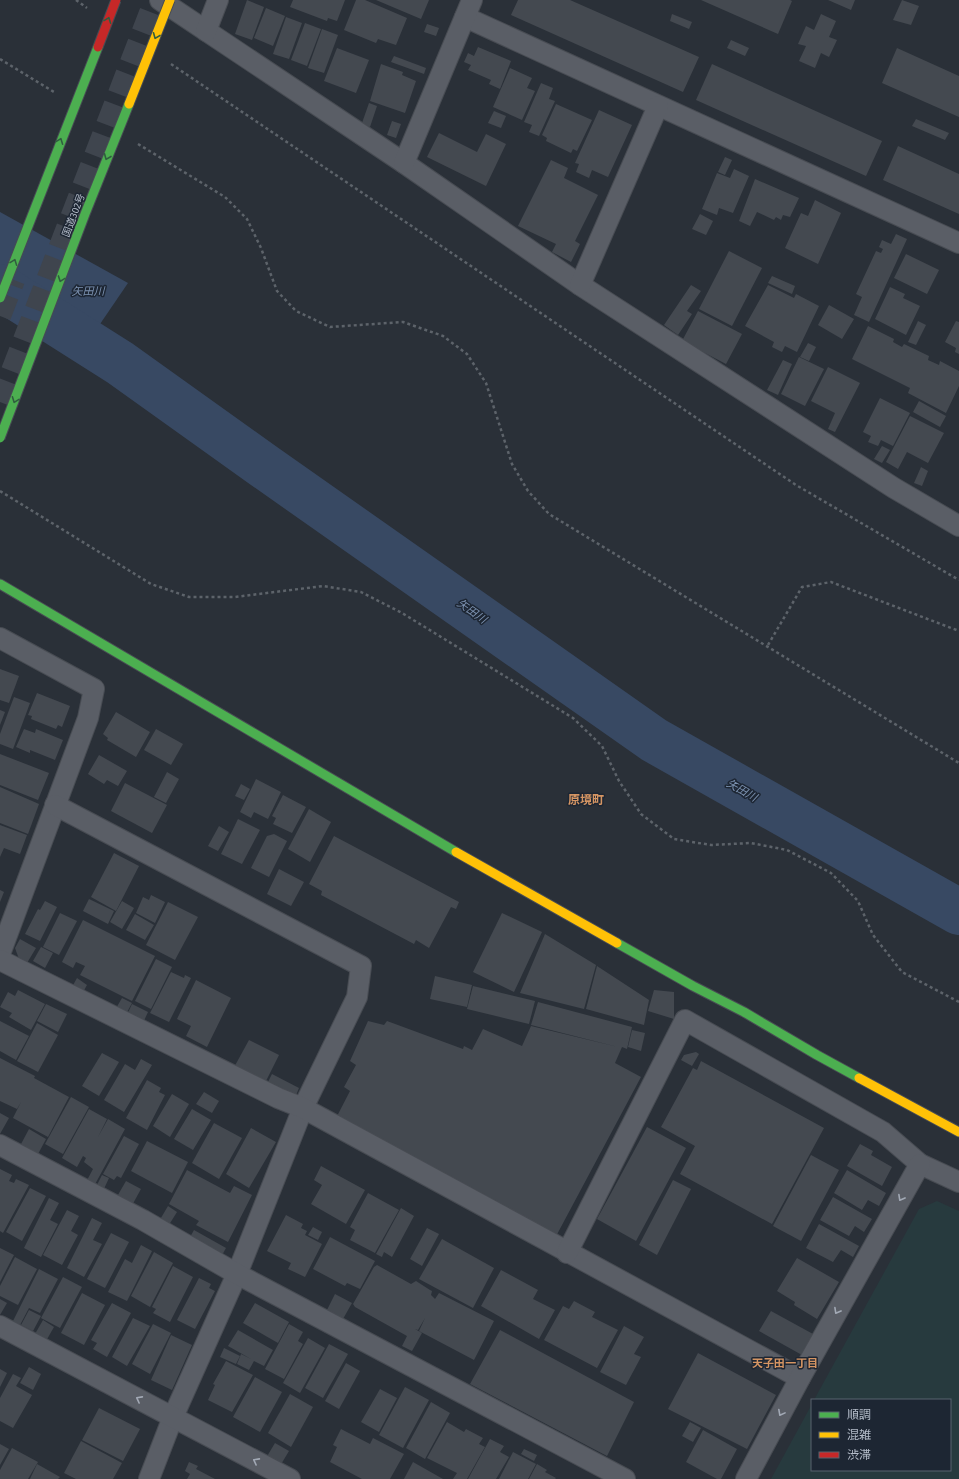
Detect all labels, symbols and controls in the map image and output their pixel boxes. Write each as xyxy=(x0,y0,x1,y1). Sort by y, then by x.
one-way arrow xyxy=(103,16,111,23)
one-way arrow xyxy=(152,33,160,40)
one-way arrow xyxy=(56,137,64,144)
one-way arrow xyxy=(104,154,112,161)
street label: 国道302号 xyxy=(60,192,88,239)
one-way arrow xyxy=(9,259,17,266)
one-way arrow xyxy=(58,275,66,282)
water label: 矢田川 xyxy=(72,285,105,298)
one-way arrow xyxy=(11,397,19,404)
water label: 矢田川 xyxy=(454,597,490,627)
water label: 矢田川 xyxy=(724,777,760,805)
district label: 原境町 xyxy=(568,793,604,807)
one-way arrow xyxy=(899,1194,906,1201)
one-way arrow xyxy=(835,1307,842,1314)
district label: 天子田一丁目 xyxy=(752,1357,818,1370)
one-way arrow xyxy=(136,1396,143,1403)
legend xyxy=(811,1399,951,1471)
one-way arrow xyxy=(779,1408,786,1416)
text: 順調 xyxy=(847,1408,871,1422)
text: 混雑 xyxy=(847,1428,871,1442)
text: 渋滞 xyxy=(847,1448,871,1462)
one-way arrow xyxy=(252,1458,260,1465)

